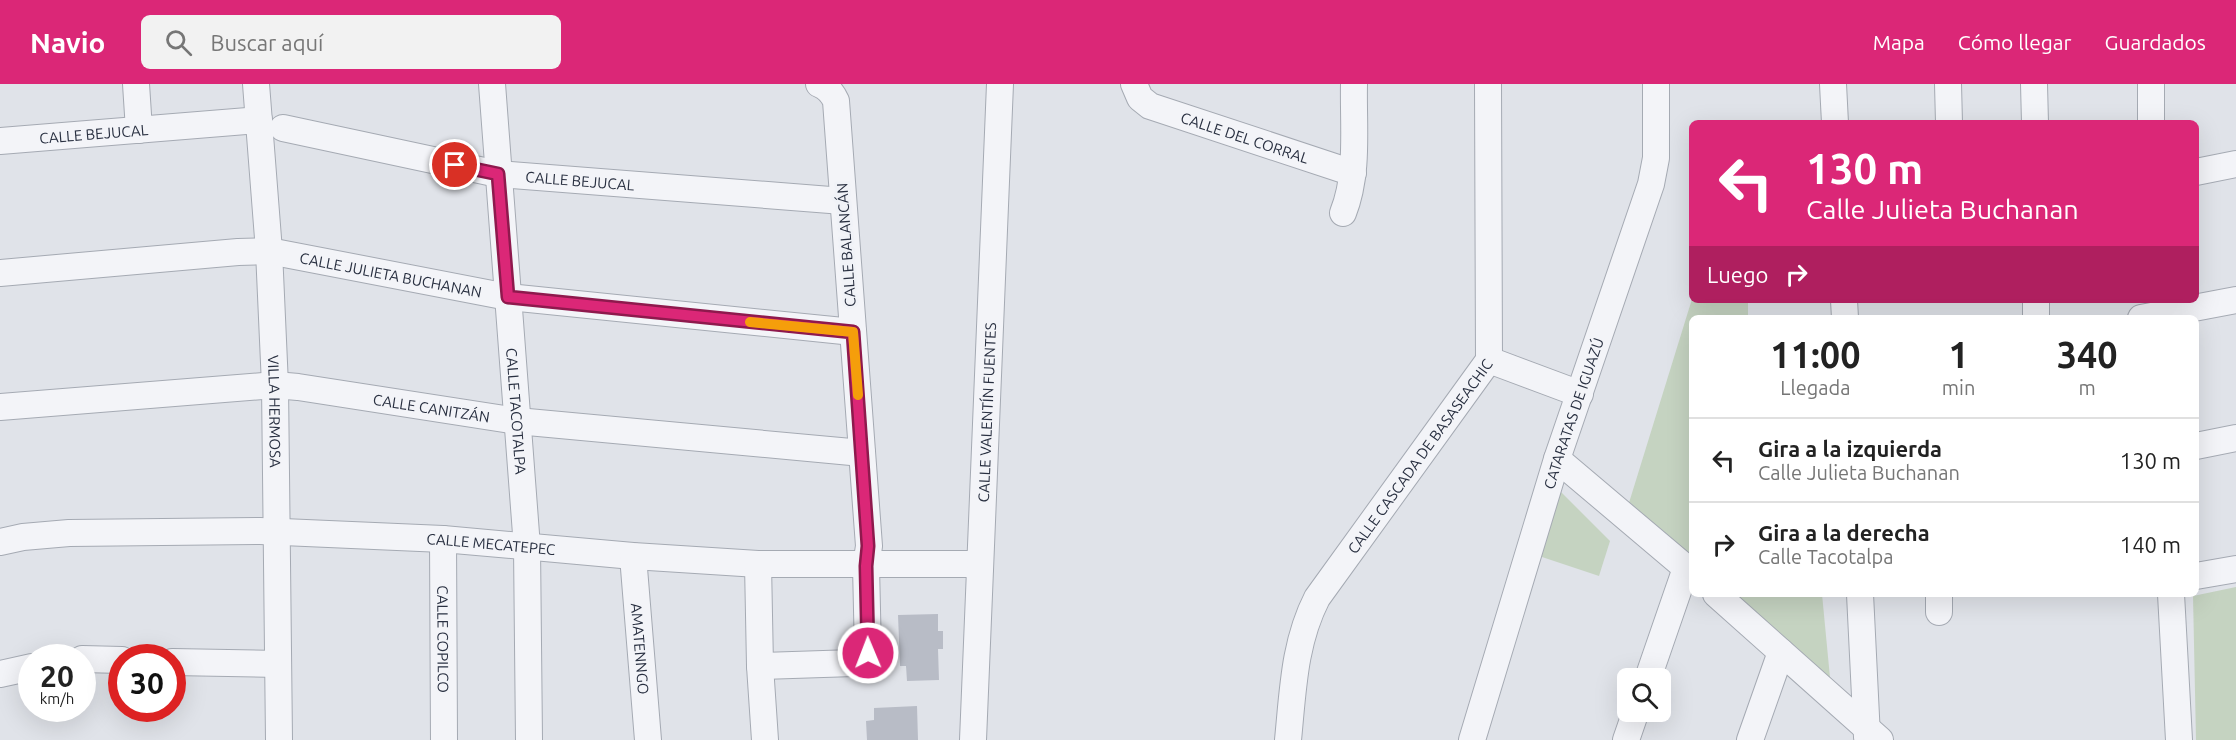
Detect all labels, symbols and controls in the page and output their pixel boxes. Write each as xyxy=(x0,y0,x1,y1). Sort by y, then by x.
search box xyxy=(141,15,561,69)
icon: search xyxy=(162,26,195,59)
text: Navio xyxy=(30,27,105,58)
text: Buscar aquí xyxy=(210,30,323,55)
text: Mapa xyxy=(1873,30,1925,54)
text: Cómo llegar xyxy=(1958,30,2072,54)
text: Guardados xyxy=(2105,30,2206,54)
street label: CALLE DEL CORRAL xyxy=(1179,108,1311,166)
street label: CALLE BEJUCAL xyxy=(39,120,149,146)
pin xyxy=(429,139,480,190)
icon: left xyxy=(1707,144,1785,222)
text: 130 m xyxy=(1806,145,1923,192)
icon: arrive xyxy=(438,148,471,181)
street label: CALLE BEJUCAL xyxy=(525,168,635,193)
street label: CALLE BALANCÁN xyxy=(833,182,859,308)
text: Calle Julieta Buchanan xyxy=(1806,194,2079,224)
street label: CALLE JULIETA BUCHANAN xyxy=(298,249,483,300)
icon: right xyxy=(1780,258,1813,291)
text: Luego xyxy=(1707,262,1768,287)
street label: CALLE VALENTÍN FUENTES xyxy=(974,322,999,503)
text: 11:00 xyxy=(1770,334,1860,375)
text: 1 xyxy=(1948,334,1969,375)
text: 340 xyxy=(2057,334,2118,375)
street label: CATARATAS DE IGUAZÚ xyxy=(1540,335,1606,491)
street label: CALLE TACOTALPA xyxy=(503,347,530,475)
street label: VILLA HERMOSA xyxy=(265,355,284,468)
street label: CALLE CASCADA DE BASASEACHIC xyxy=(1344,356,1495,557)
text: Llegada xyxy=(1780,376,1851,399)
text: min xyxy=(1942,376,1975,399)
text: m xyxy=(2079,376,2096,399)
street label: CALLE CANITZÁN xyxy=(372,390,491,425)
text: Gira a la izquierda xyxy=(1758,436,1942,461)
icon: left xyxy=(1707,444,1740,477)
text: 130 m xyxy=(2120,448,2181,473)
text: Calle Julieta Buchanan xyxy=(1758,461,1960,484)
text: Gira a la derecha xyxy=(1758,520,1930,545)
icon: right xyxy=(1707,528,1740,561)
street label: CALLE MECATEPEC xyxy=(426,530,556,558)
text: 140 m xyxy=(2120,532,2181,557)
text: Calle Tacotalpa xyxy=(1758,545,1894,568)
street label: CALLE COPILCO xyxy=(435,585,452,693)
street label: AMATENNGO xyxy=(628,602,653,695)
position arrow xyxy=(836,621,900,685)
speed limit sign: 30 xyxy=(108,644,186,722)
text: 20 xyxy=(40,659,74,693)
map controls xyxy=(1617,668,1671,722)
button: search xyxy=(1617,668,1671,722)
text: km/h xyxy=(40,690,74,707)

